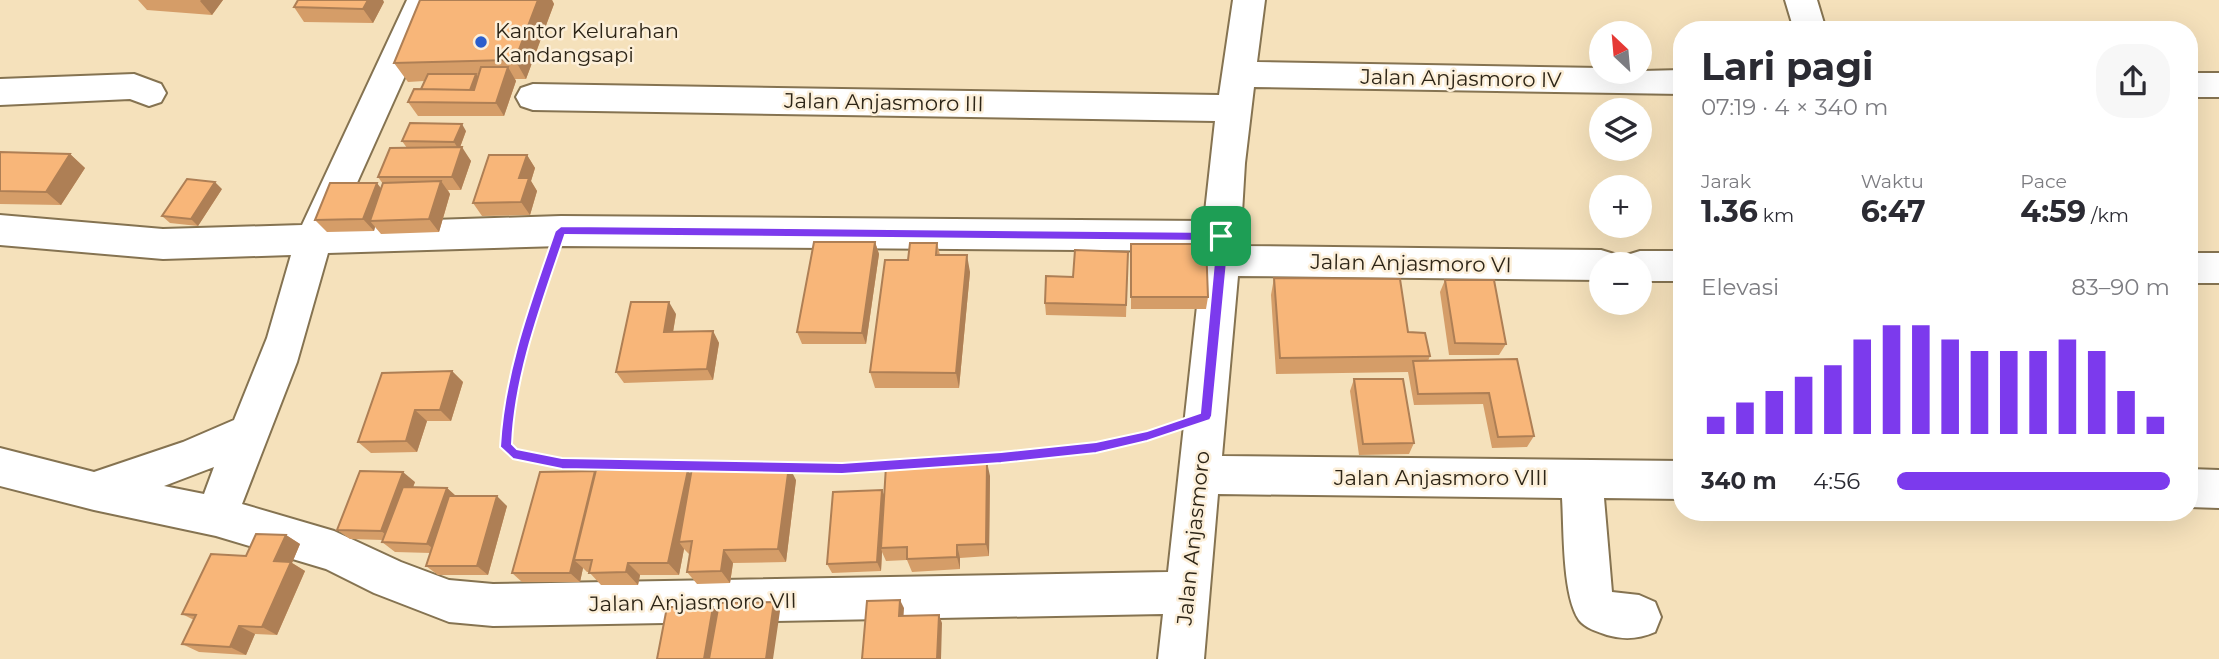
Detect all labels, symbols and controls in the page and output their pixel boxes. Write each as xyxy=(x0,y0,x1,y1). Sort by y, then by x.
place label: Kantor Kelurahan Kandangsapi xyxy=(495,18,679,67)
north arrow xyxy=(1589,21,1652,84)
map controls xyxy=(1589,21,1652,315)
marker: Kantor Kelurahan Kandangsapi xyxy=(473,34,489,50)
text: Lari pagi xyxy=(1701,43,1874,90)
button: share xyxy=(2096,44,2170,118)
street label: Jalan Anjasmoro IV xyxy=(1359,64,1562,92)
street label: Jalan Anjasmoro III xyxy=(783,88,984,116)
text: 07:19 · 4 × 340 m xyxy=(1701,93,1888,121)
button: layers xyxy=(1589,98,1652,161)
text: Jarak xyxy=(1701,170,1751,193)
text: Waktu xyxy=(1861,170,1924,193)
text: Pace xyxy=(2020,170,2067,193)
button: + xyxy=(1589,175,1652,238)
text: 1.36 xyxy=(1701,193,1758,230)
text: 6:47 xyxy=(1861,193,1926,230)
text: 4:59 xyxy=(2020,193,2086,230)
text: km xyxy=(1758,204,1794,227)
text: /km xyxy=(2086,204,2129,227)
pin xyxy=(1191,206,1251,266)
icon: arrive xyxy=(1202,217,1240,255)
street label: Jalan Anjasmoro VI xyxy=(1309,249,1512,277)
button: − xyxy=(1589,252,1652,315)
text: Elevasi xyxy=(1701,273,1779,301)
text: 83–90 m xyxy=(2071,273,2170,301)
street label: Jalan Anjasmoro xyxy=(1171,450,1215,627)
street label: Jalan Anjasmoro VIII xyxy=(1333,465,1548,490)
text: 340 m xyxy=(1701,467,1777,495)
text: 4:56 xyxy=(1813,467,1860,495)
street label: Jalan Anjasmoro VII xyxy=(588,588,797,616)

